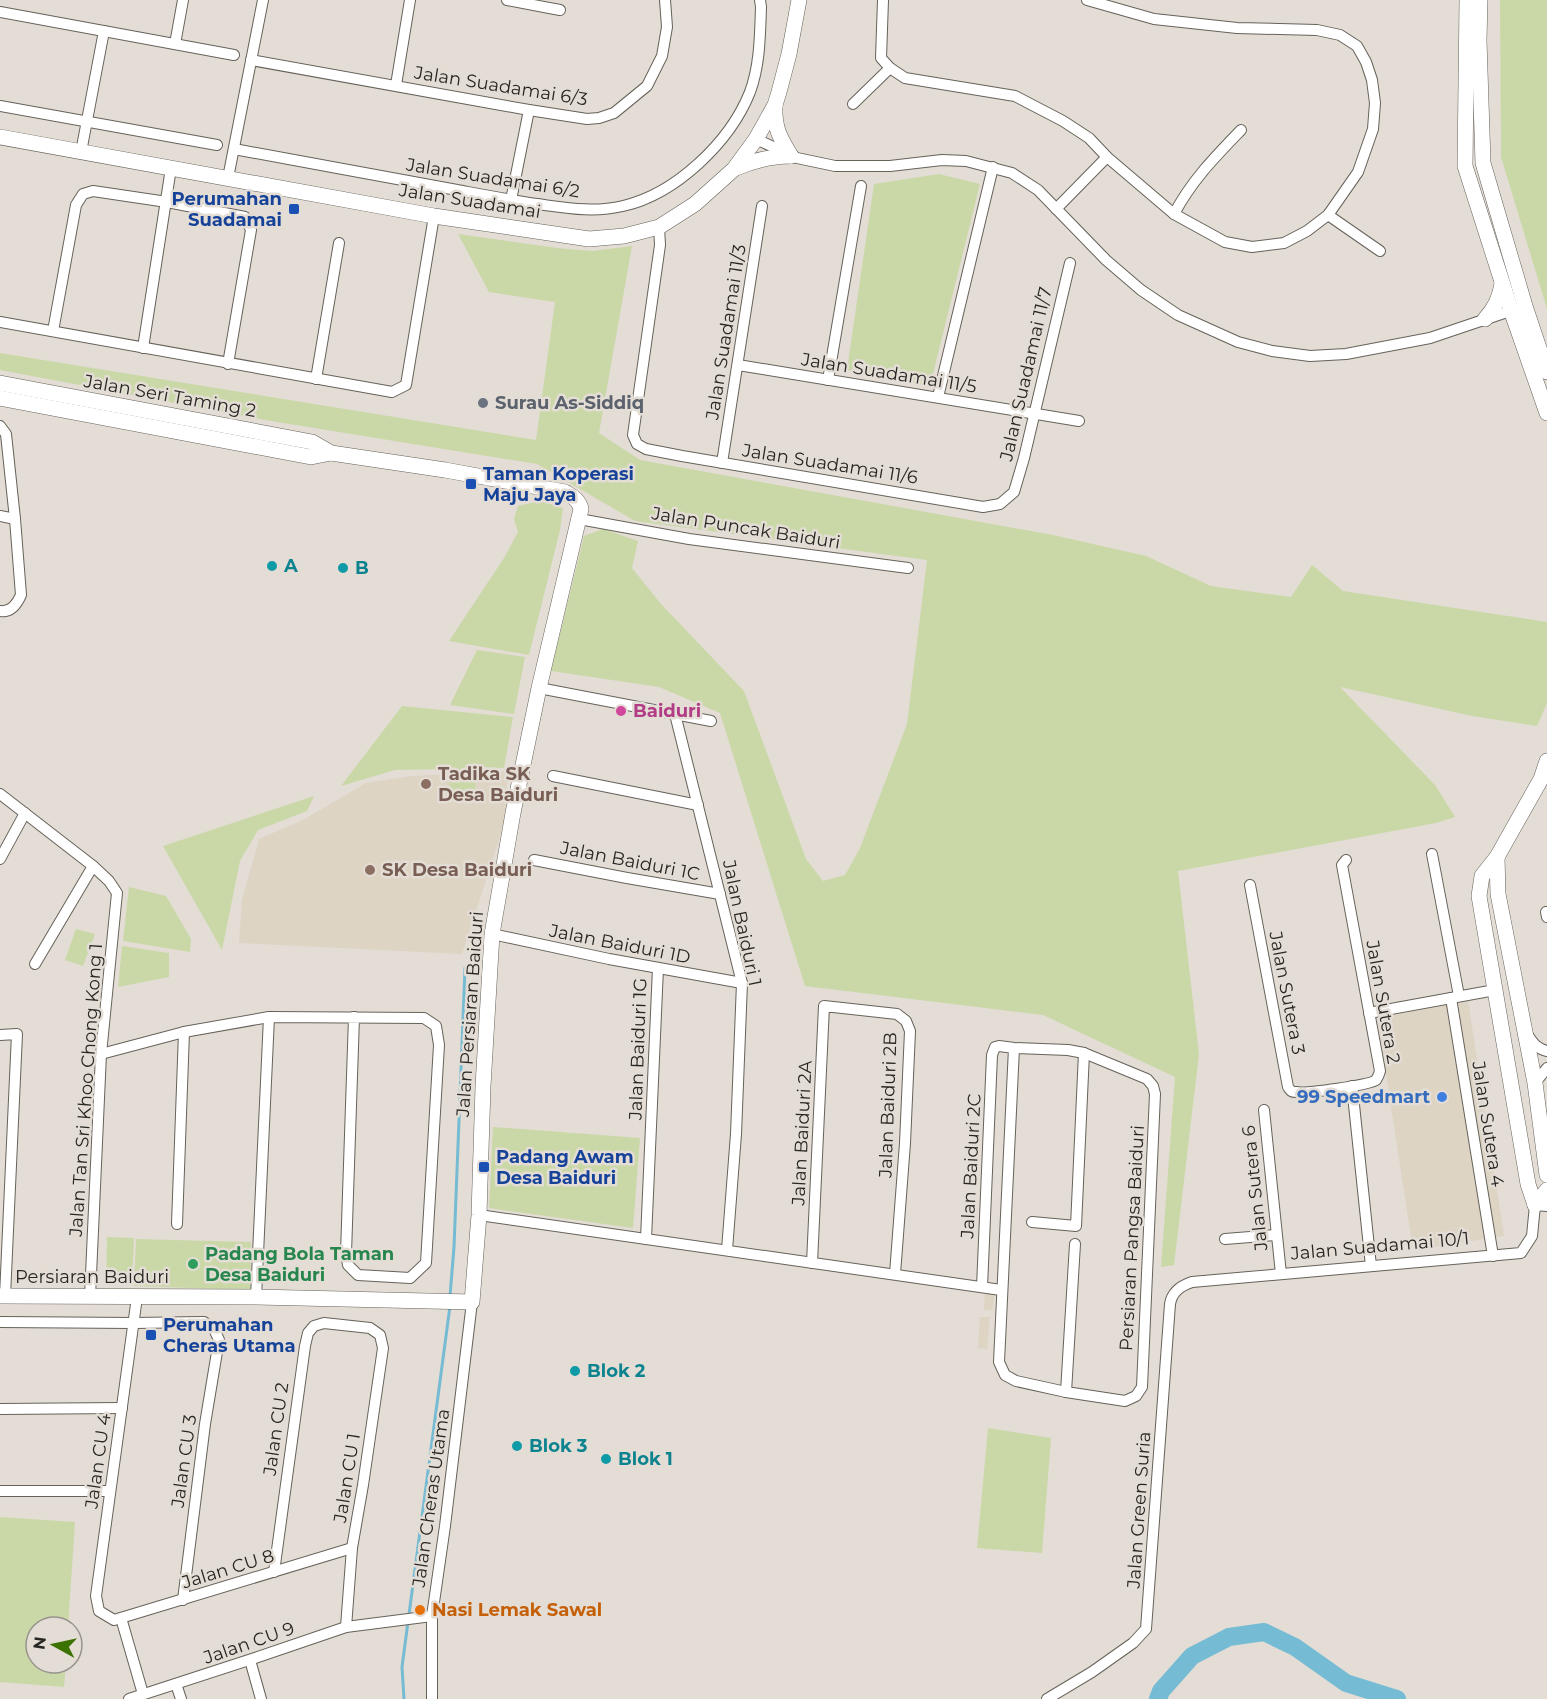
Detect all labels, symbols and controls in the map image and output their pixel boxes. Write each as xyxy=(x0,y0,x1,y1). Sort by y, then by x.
street label: Jalan Suadamai 6/3 xyxy=(412,61,589,111)
street label: Jalan Suadamai 6/2 xyxy=(405,154,581,202)
street label: Jalan Suadamai xyxy=(398,179,542,223)
place label: Perumahan Suadamai xyxy=(172,188,282,231)
marker: Perumahan Suadamai xyxy=(287,202,301,216)
street label: Jalan Suadamai 11/3 xyxy=(701,243,751,422)
street label: Jalan Suadamai 11/7 xyxy=(995,285,1057,464)
street label: Jalan Suadamai 11/5 xyxy=(799,348,978,398)
street label: Jalan Seri Taming 2 xyxy=(81,370,258,422)
place label: Surau As-Siddiq xyxy=(495,392,644,414)
marker: Surau As-Siddiq xyxy=(476,396,490,410)
street label: Jalan Suadamai 11/6 xyxy=(740,439,919,489)
place label: Taman Koperasi Maju Jaya xyxy=(483,463,634,506)
marker: Taman Koperasi Maju Jaya xyxy=(464,477,478,491)
street label: Jalan Puncak Baiduri xyxy=(649,502,842,554)
place label: A xyxy=(283,555,298,577)
place label: B xyxy=(355,557,369,579)
marker: A xyxy=(265,559,279,573)
marker: B xyxy=(336,561,350,575)
place label: Baiduri xyxy=(633,700,701,722)
marker: Baiduri xyxy=(614,704,628,718)
place label: Tadika SK Desa Baiduri xyxy=(438,763,558,806)
marker: Tadika SK Desa Baiduri xyxy=(419,777,433,791)
street label: Jalan Baiduri 1C xyxy=(558,837,702,885)
street label: Jalan Baiduri 1 xyxy=(718,857,766,988)
place label: SK Desa Baiduri xyxy=(382,859,532,881)
marker: SK Desa Baiduri xyxy=(363,863,377,877)
street label: Jalan Persiaran Baiduri xyxy=(452,910,488,1119)
street label: Jalan Baiduri 1D xyxy=(547,919,692,968)
street label: Jalan Sutera 3 xyxy=(1264,929,1310,1056)
street label: Jalan Sutera 2 xyxy=(1361,938,1405,1065)
street label: Jalan Tan Sri Khoo Chong Kong 1 xyxy=(65,943,107,1238)
street label: Jalan Baiduri 1G xyxy=(624,977,651,1122)
street label: Jalan Baiduri 2B xyxy=(874,1032,902,1179)
street label: Jalan Sutera 4 xyxy=(1467,1059,1509,1188)
street label: Jalan Baiduri 2A xyxy=(787,1060,817,1207)
place label: 99 Speedmart xyxy=(1297,1086,1430,1108)
marker: 99 Speedmart xyxy=(1435,1090,1449,1104)
street label: Jalan Baiduri 2C xyxy=(956,1093,986,1240)
street label: Jalan Sutera 6 xyxy=(1237,1124,1273,1253)
street label: Persiaran Pangsa Baiduri xyxy=(1115,1125,1149,1351)
place label: Padang Awam Desa Baiduri xyxy=(496,1146,634,1189)
marker: Padang Awam Desa Baiduri xyxy=(477,1160,491,1174)
street label: Jalan Suadamai 10/1 xyxy=(1289,1227,1470,1265)
place label: Padang Bola Taman Desa Baiduri xyxy=(205,1243,394,1286)
marker: Padang Bola Taman Desa Baiduri xyxy=(186,1257,200,1271)
street label: Persiaran Baiduri xyxy=(15,1266,169,1288)
place label: Perumahan Cheras Utama xyxy=(163,1314,296,1357)
marker: Perumahan Cheras Utama xyxy=(144,1328,158,1342)
place label: Blok 2 xyxy=(587,1360,646,1382)
marker: Blok 2 xyxy=(568,1364,582,1378)
street label: Jalan CU 2 xyxy=(258,1381,293,1478)
street label: Jalan Cheras Utama xyxy=(407,1407,454,1590)
street label: Jalan CU 4 xyxy=(80,1412,116,1511)
street label: Jalan CU 3 xyxy=(166,1413,201,1510)
street label: Jalan Green Suria xyxy=(1122,1431,1155,1590)
street label: Jalan CU 1 xyxy=(329,1432,365,1525)
place label: Blok 3 xyxy=(529,1435,588,1457)
marker: Blok 3 xyxy=(510,1439,524,1453)
place label: Blok 1 xyxy=(618,1448,673,1470)
marker: Blok 1 xyxy=(599,1452,613,1466)
street label: Jalan CU 8 xyxy=(178,1545,277,1594)
place label: Nasi Lemak Sawal xyxy=(432,1599,602,1621)
marker: Nasi Lemak Sawal xyxy=(413,1603,427,1617)
north arrow xyxy=(24,1615,84,1675)
street label: Jalan CU 9 xyxy=(200,1617,297,1669)
text: N xyxy=(29,1635,50,1651)

